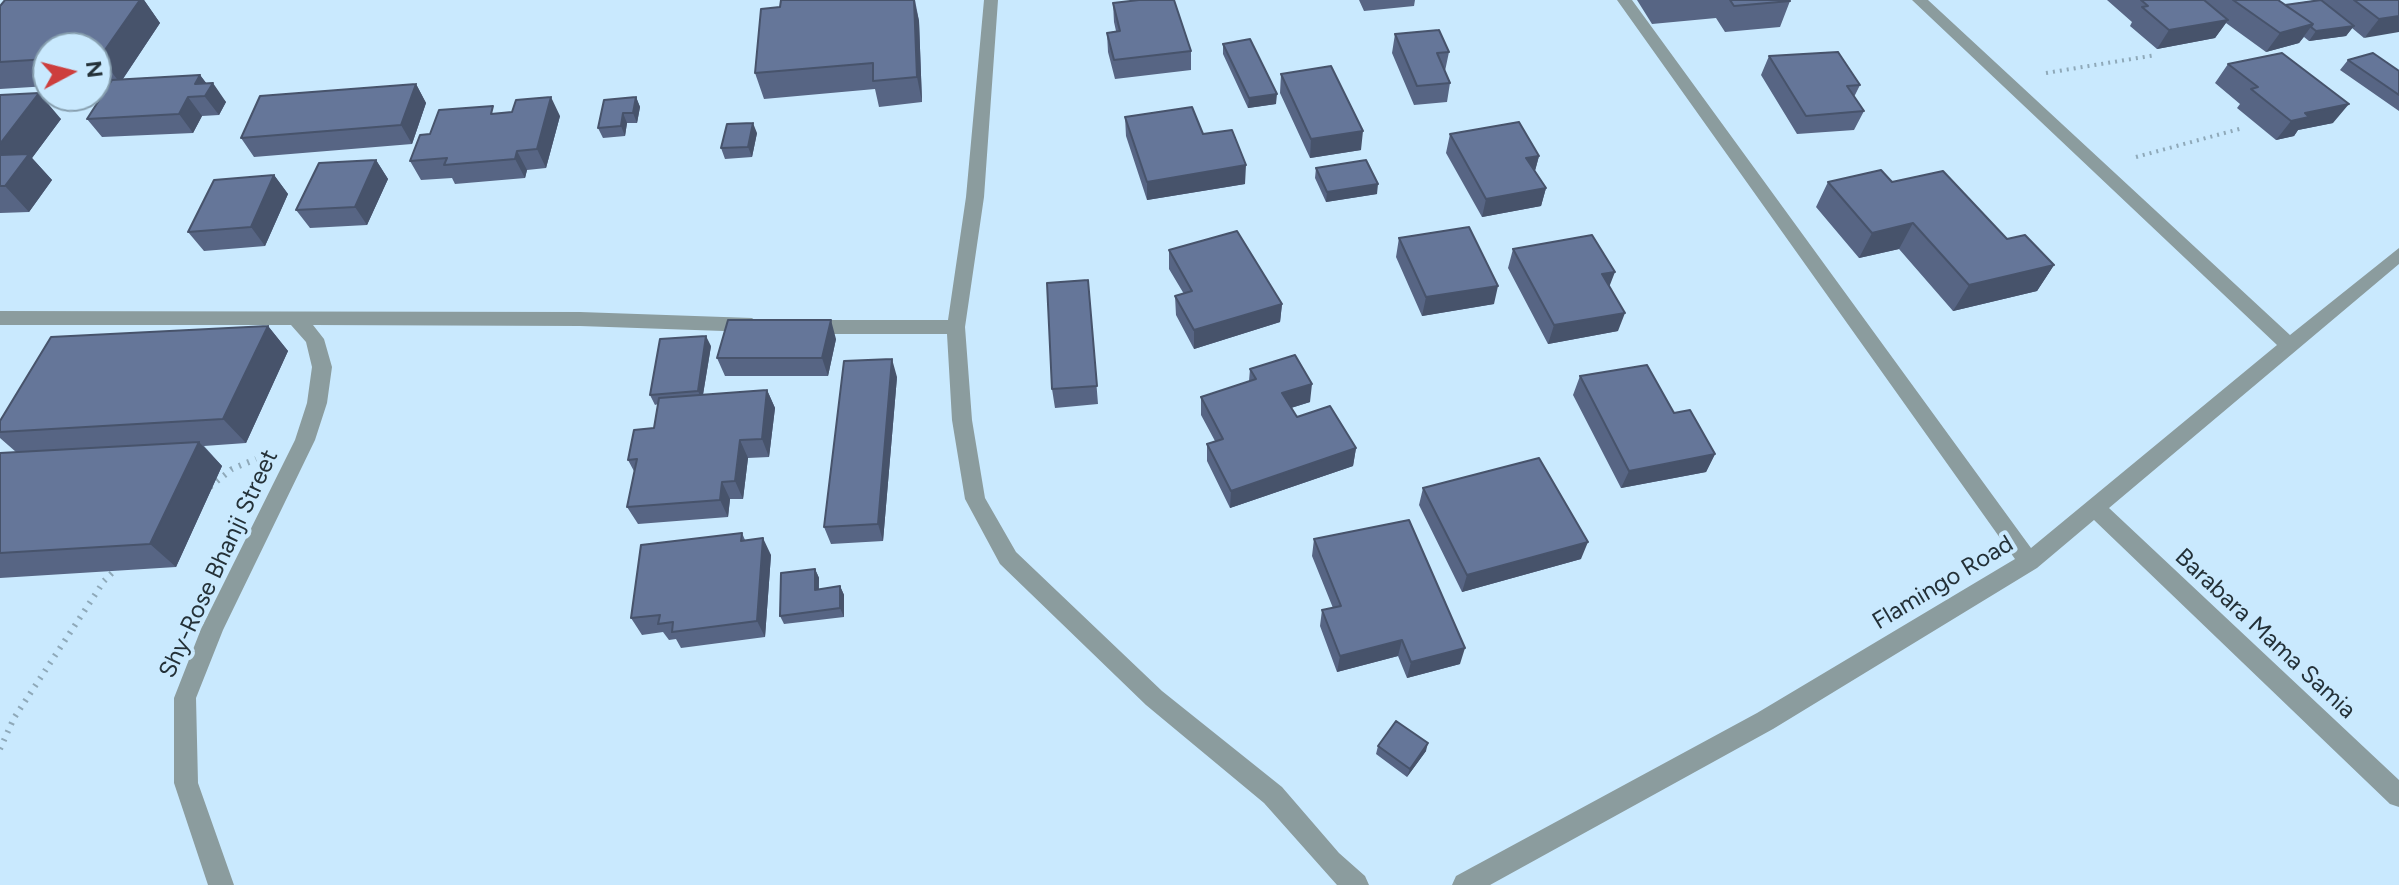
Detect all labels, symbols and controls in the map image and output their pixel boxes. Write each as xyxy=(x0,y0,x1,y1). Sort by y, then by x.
north arrow xyxy=(32,32,112,112)
text: N xyxy=(80,59,109,79)
street label: Shy-Rose Bhanji Street xyxy=(153,445,285,683)
street label: Flamingo Road xyxy=(1867,530,2019,636)
street label: Barabara Mama Samia xyxy=(2169,543,2361,725)

